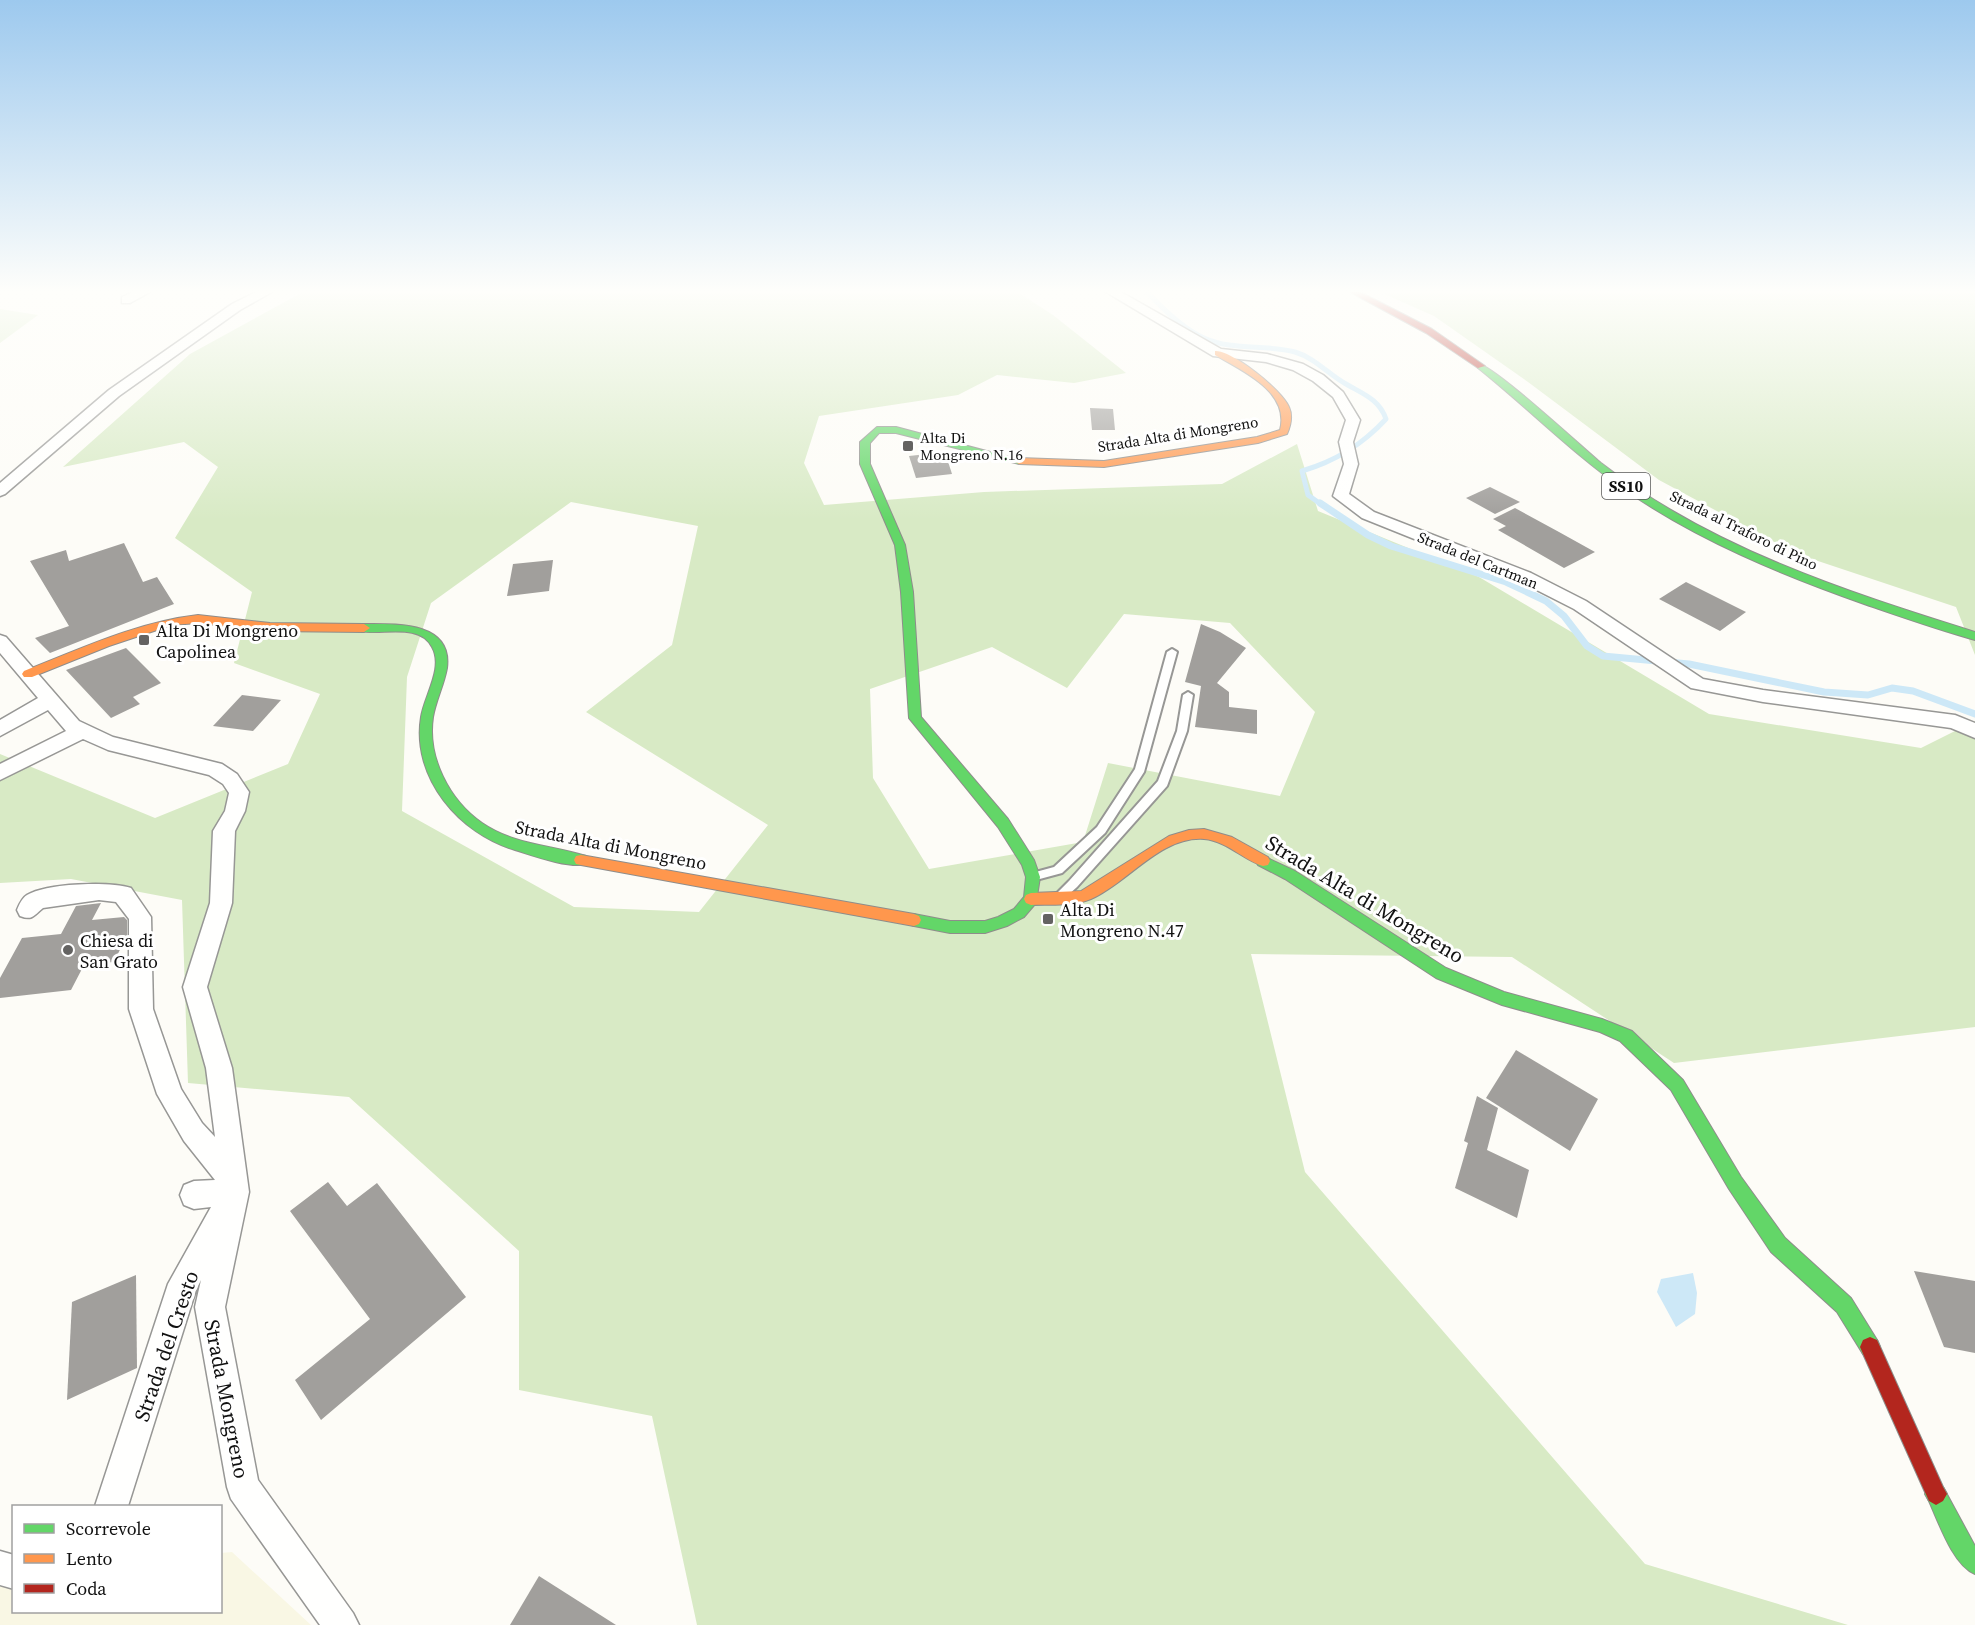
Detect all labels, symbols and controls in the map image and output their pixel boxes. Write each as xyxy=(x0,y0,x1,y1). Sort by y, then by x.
street label: Strada Alta di Mongreno xyxy=(1096,411,1260,457)
place label: Alta Di Mongreno N.16 xyxy=(920,427,1023,465)
marker: Alta Di Mongreno N.16 xyxy=(901,439,915,453)
road number: SS10 xyxy=(1602,473,1650,499)
street label: Strada al Traforo di Pino xyxy=(1667,485,1821,575)
street label: Strada del Cartman xyxy=(1415,526,1541,594)
place label: Alta Di Mongreno Capolinea xyxy=(156,618,298,664)
marker: Alta Di Mongreno Capolinea xyxy=(137,633,151,647)
street label: Strada Alta di Mongreno xyxy=(513,814,709,876)
street label: Strada Alta di Mongreno xyxy=(1260,828,1470,970)
place label: Alta Di Mongreno N.47 xyxy=(1060,897,1184,943)
marker: Alta Di Mongreno N.47 xyxy=(1041,912,1055,926)
place label: Chiesa di San Grato xyxy=(80,928,158,974)
marker: Chiesa di San Grato xyxy=(61,943,75,957)
street label: Strada del Cresto xyxy=(127,1267,205,1425)
street label: Strada Mongreno xyxy=(197,1317,257,1481)
legend xyxy=(12,1505,222,1613)
text: Scorrevole xyxy=(66,1516,151,1541)
text: Lento xyxy=(66,1546,113,1571)
text: Coda xyxy=(66,1576,107,1601)

